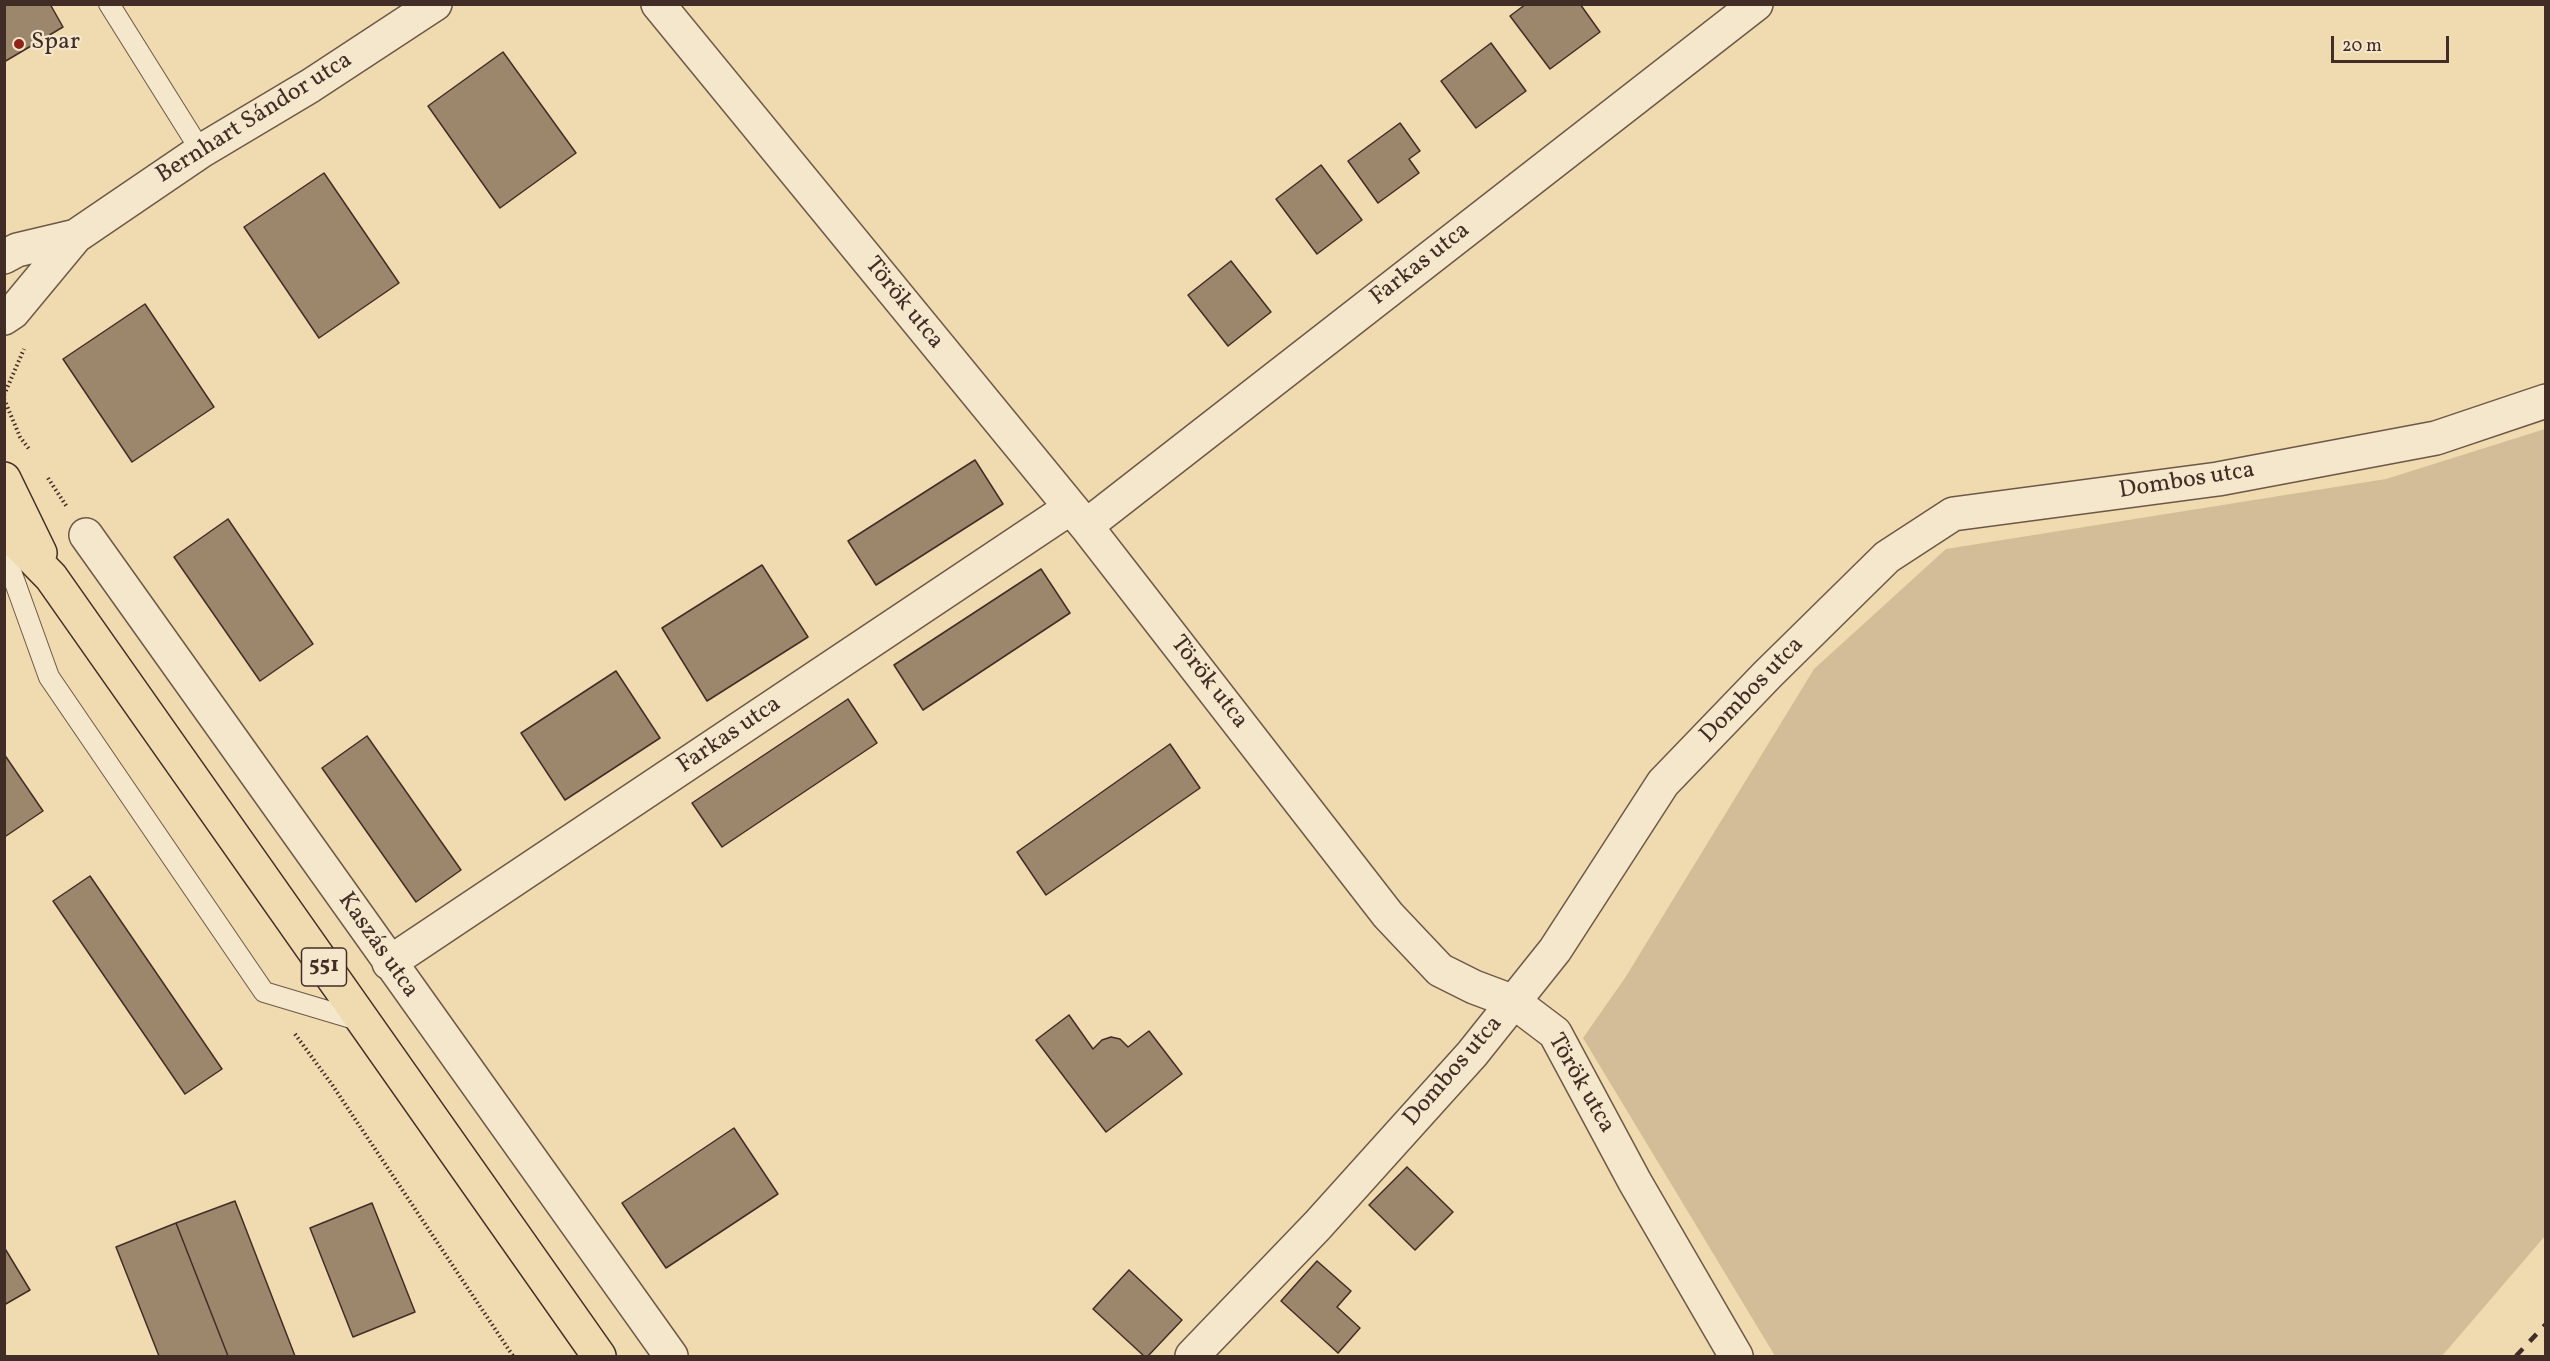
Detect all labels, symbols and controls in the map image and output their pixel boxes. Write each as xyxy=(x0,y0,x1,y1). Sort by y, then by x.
scale bar xyxy=(2334,24,2452,62)
place label: Spar xyxy=(31,30,80,58)
text: 20 m xyxy=(2342,34,2382,59)
marker: Spar xyxy=(12,37,26,51)
street label: Bernhart Sándor utca xyxy=(152,47,358,191)
street label: Farkas utca xyxy=(1365,217,1477,313)
street label: Török utca xyxy=(857,252,949,356)
street label: Dombos utca xyxy=(2117,457,2257,507)
street label: Török utca xyxy=(1163,631,1253,735)
street label: Dombos utca xyxy=(1695,632,1811,750)
street label: Farkas utca xyxy=(673,691,787,781)
street label: Kaszás utca xyxy=(330,888,424,1004)
road number: 551 xyxy=(302,948,346,986)
street label: Dombos utca xyxy=(1398,1011,1510,1133)
street label: Török utca xyxy=(1540,1029,1620,1139)

